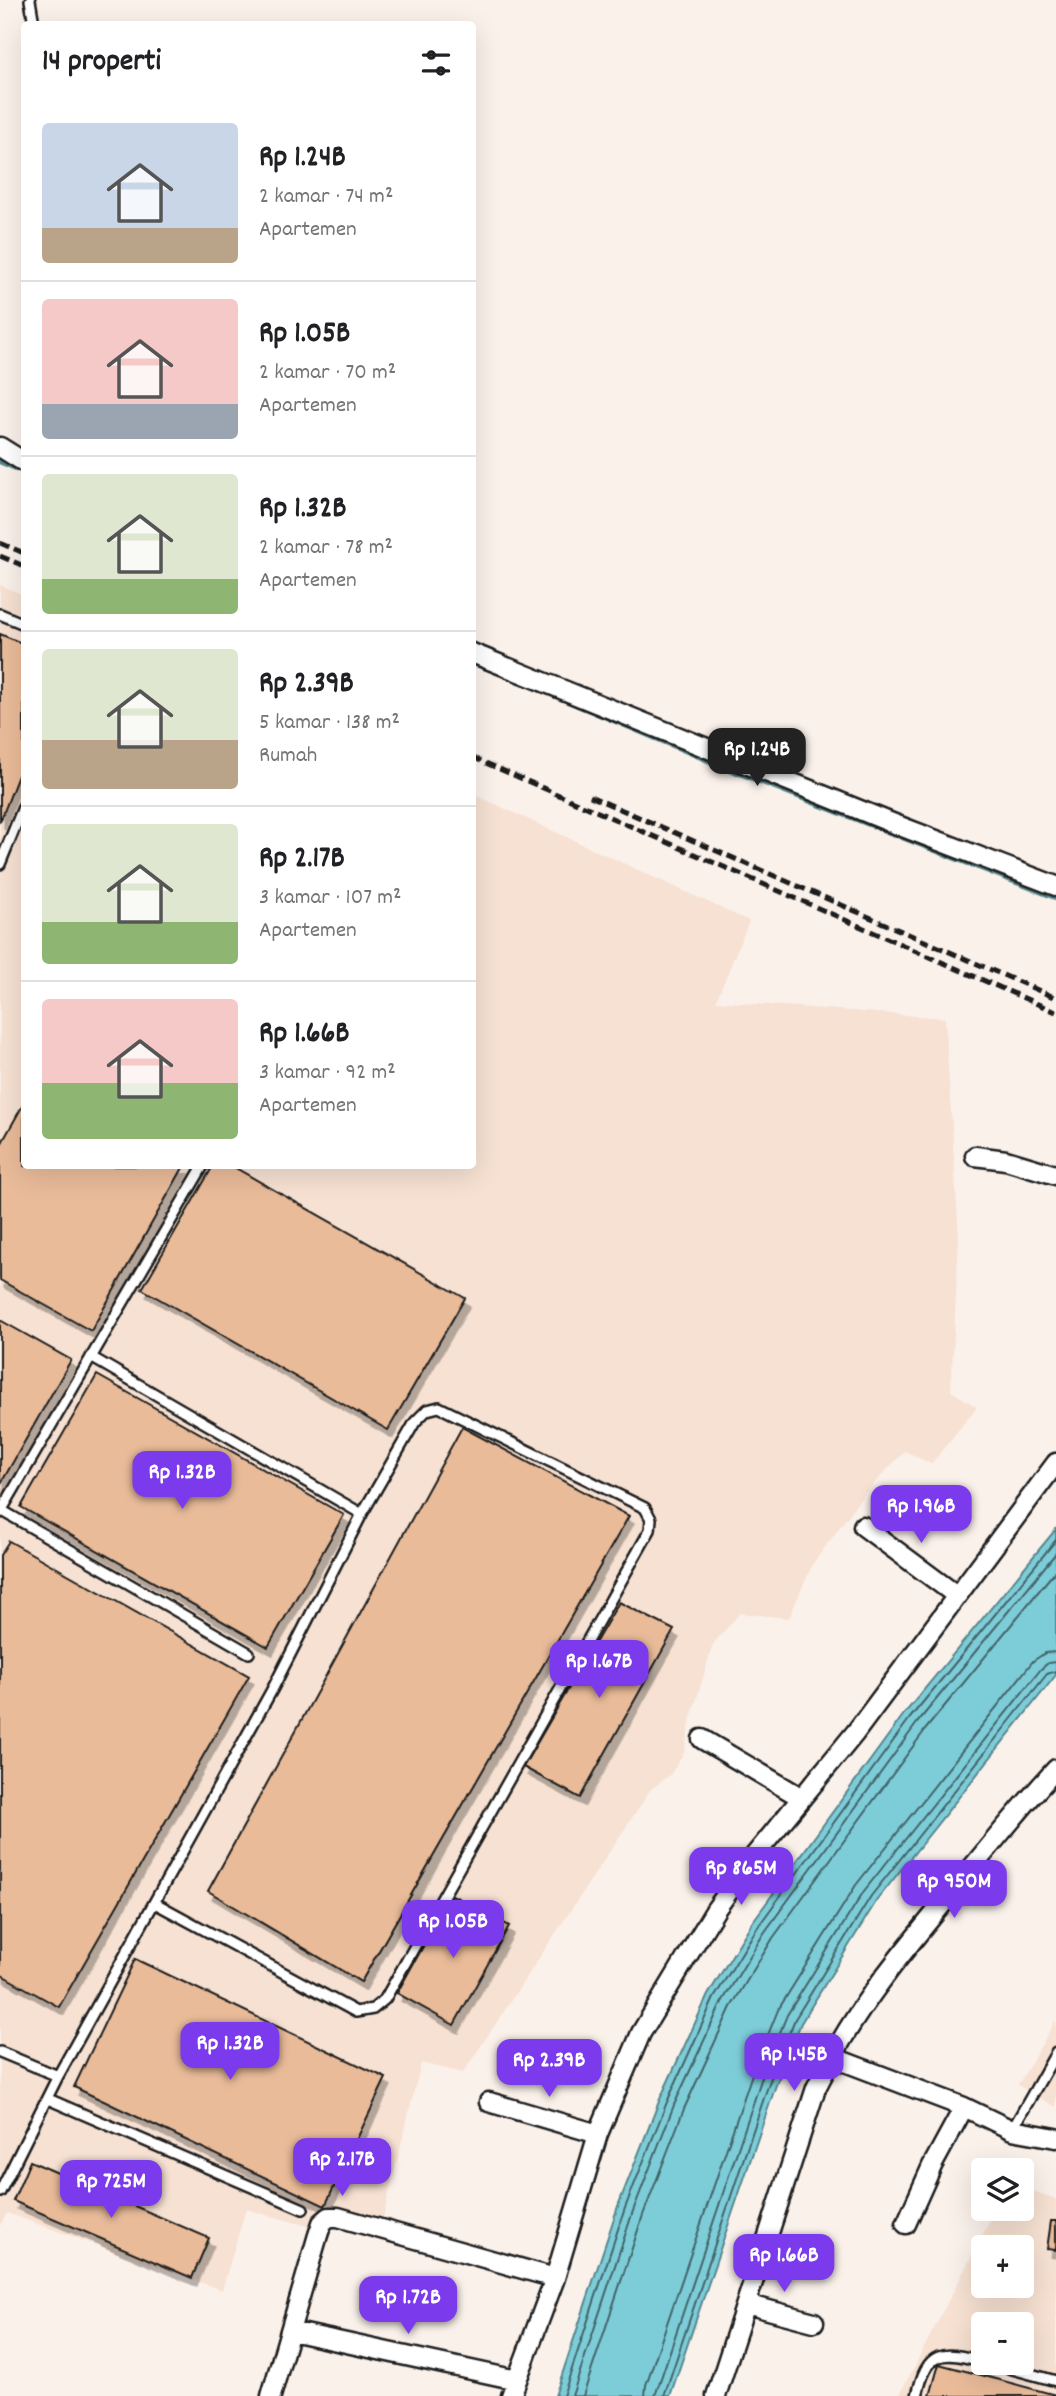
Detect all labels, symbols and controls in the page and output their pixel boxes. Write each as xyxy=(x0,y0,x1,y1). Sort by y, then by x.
text: 14 properti xyxy=(42,42,161,85)
icon: filters xyxy=(417,44,455,82)
text: Rp 1.24B xyxy=(259,138,346,181)
icon: home xyxy=(98,151,182,235)
text: 2 kamar · 74 m² xyxy=(259,181,393,214)
text: Apartemen xyxy=(259,214,357,247)
text: Rp 1.05B xyxy=(259,314,350,357)
icon: home xyxy=(98,327,182,411)
text: 2 kamar · 70 m² xyxy=(259,357,396,390)
text: Apartemen xyxy=(259,390,357,423)
text: Rp 1.32B xyxy=(259,489,347,532)
icon: home xyxy=(98,502,182,586)
text: 2 kamar · 78 m² xyxy=(259,532,393,565)
text: Apartemen xyxy=(259,565,357,598)
text: Rp 2.39B xyxy=(259,664,354,707)
icon: home xyxy=(98,677,182,761)
text: 5 kamar · 138 m² xyxy=(259,707,400,740)
pin: Rp 1.24B xyxy=(685,728,829,788)
text: Rp 1.24B xyxy=(724,734,790,767)
text: Rumah xyxy=(259,740,317,773)
text: Rp 2.17B xyxy=(259,839,345,882)
icon: home xyxy=(98,852,182,936)
text: 3 kamar · 107 m² xyxy=(259,882,401,915)
text: Apartemen xyxy=(259,915,357,948)
text: Rp 1.66B xyxy=(259,1014,349,1057)
icon: home xyxy=(98,1027,182,1111)
text: 3 kamar · 92 m² xyxy=(259,1057,396,1090)
text: Apartemen xyxy=(259,1090,357,1123)
pin: Rp 1.32B xyxy=(110,1452,254,1511)
text: Rp 1.32B xyxy=(148,1457,216,1490)
pin: Rp 1.96B xyxy=(849,1486,993,1545)
text: Rp 1.96B xyxy=(887,1491,955,1524)
pin: Rp 1.67B xyxy=(527,1640,671,1700)
text: Rp 1.67B xyxy=(566,1646,632,1679)
pin: Rp 865M xyxy=(676,1848,806,1907)
text: Rp 865M xyxy=(705,1853,777,1886)
pin: Rp 950M xyxy=(889,1860,1019,1920)
text: Rp 950M xyxy=(917,1866,991,1899)
pin: Rp 1.05B xyxy=(381,1900,525,1960)
text: Rp 1.05B xyxy=(418,1906,488,1939)
pin: Rp 1.32B xyxy=(158,2022,302,2082)
text: Rp 1.32B xyxy=(196,2028,264,2061)
pin: Rp 1.45B xyxy=(722,2034,866,2093)
pin: Rp 2.39B xyxy=(477,2039,621,2099)
text: Rp 1.45B xyxy=(760,2039,828,2072)
text: Rp 2.39B xyxy=(513,2045,585,2078)
pin: Rp 2.17B xyxy=(270,2138,414,2198)
text: Rp 2.17B xyxy=(309,2144,375,2177)
map controls xyxy=(971,2158,1034,2375)
button: layers xyxy=(971,2158,1034,2221)
pin: Rp 725M xyxy=(46,2160,176,2220)
text: Rp 725M xyxy=(76,2166,146,2199)
pin: Rp 1.66B xyxy=(712,2234,856,2294)
button: + xyxy=(971,2235,1034,2298)
text: Rp 1.66B xyxy=(749,2240,819,2273)
pin: Rp 1.72B xyxy=(336,2276,480,2336)
text: Rp 1.72B xyxy=(375,2282,441,2315)
button: − xyxy=(971,2312,1034,2375)

